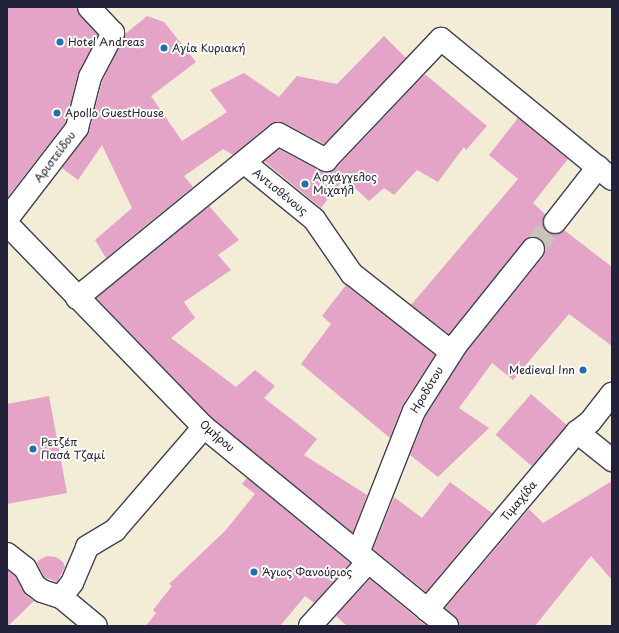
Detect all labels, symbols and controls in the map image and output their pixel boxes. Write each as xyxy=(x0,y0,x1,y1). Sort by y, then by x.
place label: Hotel Andreas xyxy=(68,35,145,49)
marker: Hotel Andreas xyxy=(55,37,65,47)
place label: Αγία Κυριακή xyxy=(172,41,245,55)
marker: Αγία Κυριακή xyxy=(159,43,169,53)
place label: Apollo GuestHouse xyxy=(65,106,164,120)
marker: Apollo GuestHouse xyxy=(52,108,62,118)
street label: Αριστείδου xyxy=(32,129,78,185)
street label: Αντισθένους xyxy=(250,166,310,218)
place label: Αρχάγγελος Μιχαήλ xyxy=(313,171,377,197)
marker: Αρχάγγελος Μιχαήλ xyxy=(300,179,310,189)
place label: Medieval Inn xyxy=(508,363,575,377)
street label: Ηροδότου xyxy=(408,364,446,416)
marker: Medieval Inn xyxy=(578,365,588,375)
street label: Ομήρου xyxy=(197,417,237,455)
place label: Ρετζέπ Πασά Τζαμί xyxy=(41,436,106,462)
marker: Ρετζέπ Πασά Τζαμί xyxy=(28,444,38,454)
street label: Τιμαχίδα xyxy=(498,478,540,524)
place label: Άγιος Φανούριος xyxy=(262,565,352,579)
marker: Άγιος Φανούριος xyxy=(249,567,259,577)

